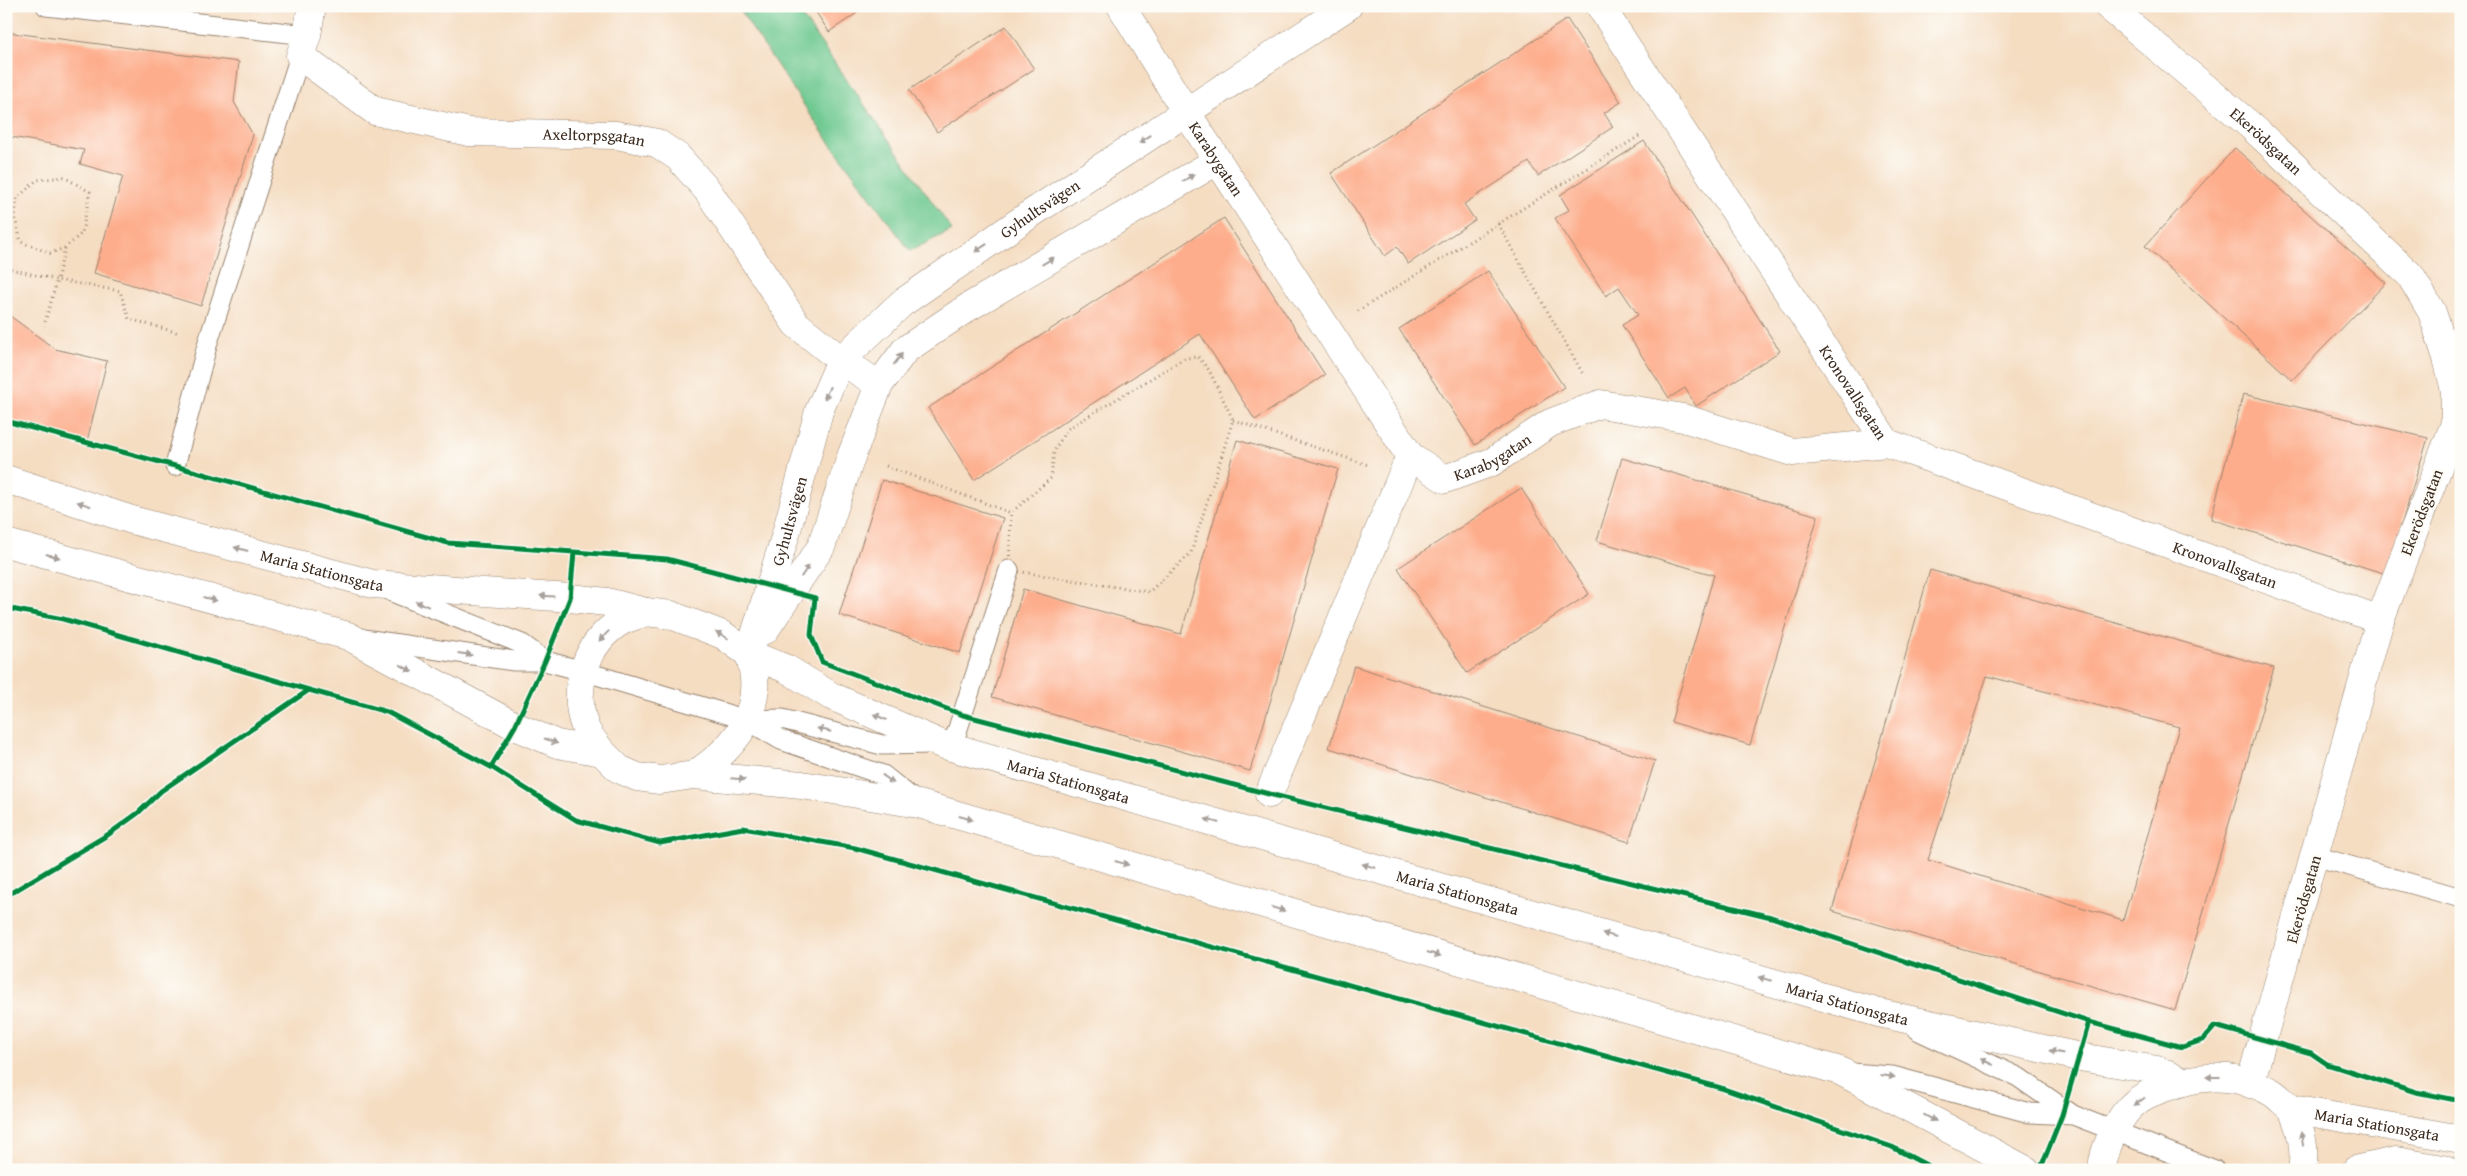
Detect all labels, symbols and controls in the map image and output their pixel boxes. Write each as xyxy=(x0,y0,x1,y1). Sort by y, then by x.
street label: Ekerödsgatan xyxy=(2225,101,2308,180)
street label: Karabygatan xyxy=(1183,116,1250,201)
street label: Axeltorpsgatan xyxy=(542,122,647,152)
one-way arrow xyxy=(1138,134,1152,144)
street label: Gyhultsvägen xyxy=(995,173,1084,244)
one-way arrow xyxy=(1181,174,1194,183)
one-way arrow xyxy=(974,243,988,253)
one-way arrow xyxy=(1041,256,1054,265)
street label: Kronovallsgatan xyxy=(1814,340,1894,444)
one-way arrow xyxy=(893,352,903,366)
one-way arrow xyxy=(823,386,831,401)
street label: Karabygatan xyxy=(1450,427,1536,487)
street label: Ekerödsgatan xyxy=(2394,465,2448,559)
street label: Gyhultsvägen xyxy=(765,474,813,568)
one-way arrow xyxy=(77,500,92,508)
street label: Kronovallsgatan xyxy=(2170,535,2280,594)
street label: Maria Stationsgata xyxy=(258,543,385,597)
one-way arrow xyxy=(233,544,248,552)
one-way arrow xyxy=(46,552,61,560)
one-way arrow xyxy=(800,564,810,577)
one-way arrow xyxy=(539,592,555,600)
one-way arrow xyxy=(203,595,218,603)
one-way arrow xyxy=(415,599,430,607)
one-way arrow xyxy=(598,629,610,641)
one-way arrow xyxy=(714,631,729,639)
one-way arrow xyxy=(457,650,473,658)
one-way arrow xyxy=(399,664,412,673)
one-way arrow xyxy=(873,713,887,721)
one-way arrow xyxy=(817,726,832,734)
one-way arrow xyxy=(544,737,559,745)
street label: Maria Stationsgata xyxy=(1004,752,1133,810)
one-way arrow xyxy=(881,774,895,784)
one-way arrow xyxy=(730,775,746,783)
one-way arrow xyxy=(958,815,973,823)
one-way arrow xyxy=(1205,817,1220,825)
street label: Ekerödsgatan xyxy=(2279,852,2327,946)
one-way arrow xyxy=(1114,860,1129,868)
one-way arrow xyxy=(1361,862,1376,870)
street label: Maria Stationsgata xyxy=(1394,863,1522,921)
one-way arrow xyxy=(1270,905,1285,913)
one-way arrow xyxy=(1601,930,1616,938)
one-way arrow xyxy=(1427,950,1442,958)
one-way arrow xyxy=(1758,975,1773,983)
street label: Maria Stationsgata xyxy=(1783,975,1911,1031)
one-way arrow xyxy=(2048,1048,2064,1056)
one-way arrow xyxy=(1980,1058,1994,1066)
one-way arrow xyxy=(1881,1073,1897,1081)
one-way arrow xyxy=(2205,1073,2221,1081)
one-way arrow xyxy=(2132,1097,2145,1107)
street label: Maria Stationsgata xyxy=(2313,1101,2442,1147)
one-way arrow xyxy=(1923,1114,1937,1122)
one-way arrow xyxy=(2298,1130,2306,1146)

